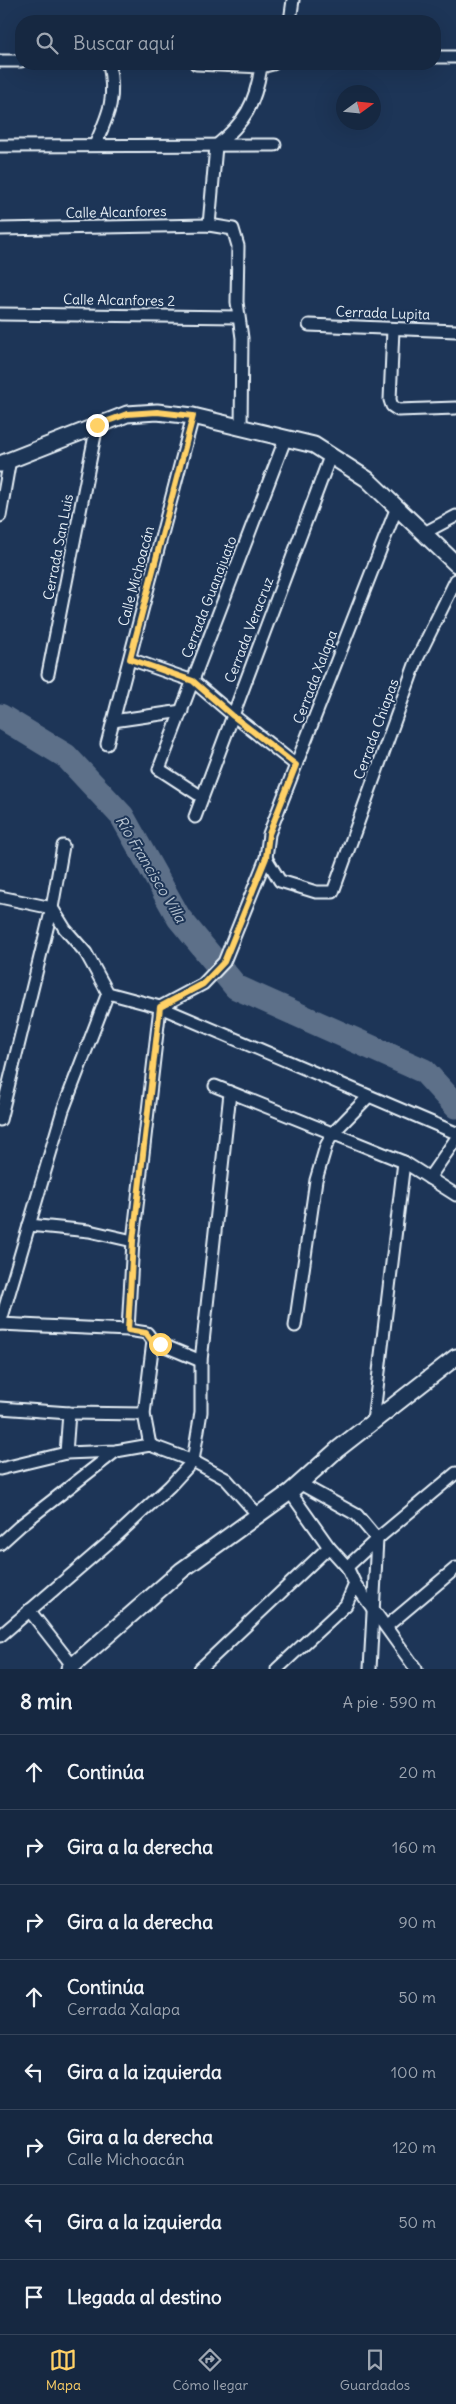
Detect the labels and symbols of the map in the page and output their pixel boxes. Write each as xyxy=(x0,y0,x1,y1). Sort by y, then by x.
north arrow xyxy=(336,85,381,130)
street label: Calle Alcanfores xyxy=(65,202,167,222)
street label: Calle Alcanfores 2 xyxy=(63,290,175,310)
street label: Cerrada Lupita xyxy=(335,302,431,324)
route end xyxy=(86,414,109,437)
street label: Cerrada San Luis xyxy=(39,493,77,601)
street label: Calle Michoacán xyxy=(114,524,158,628)
street label: Cerrada Guanajuato xyxy=(177,533,241,661)
street label: Cerrada Veracruz xyxy=(221,574,278,686)
street label: Cerrada Xalapa xyxy=(289,628,341,726)
street label: Cerrada Chiapas xyxy=(349,676,403,782)
water label: Río Francisco Villa xyxy=(112,812,191,927)
route start xyxy=(149,1333,172,1356)

